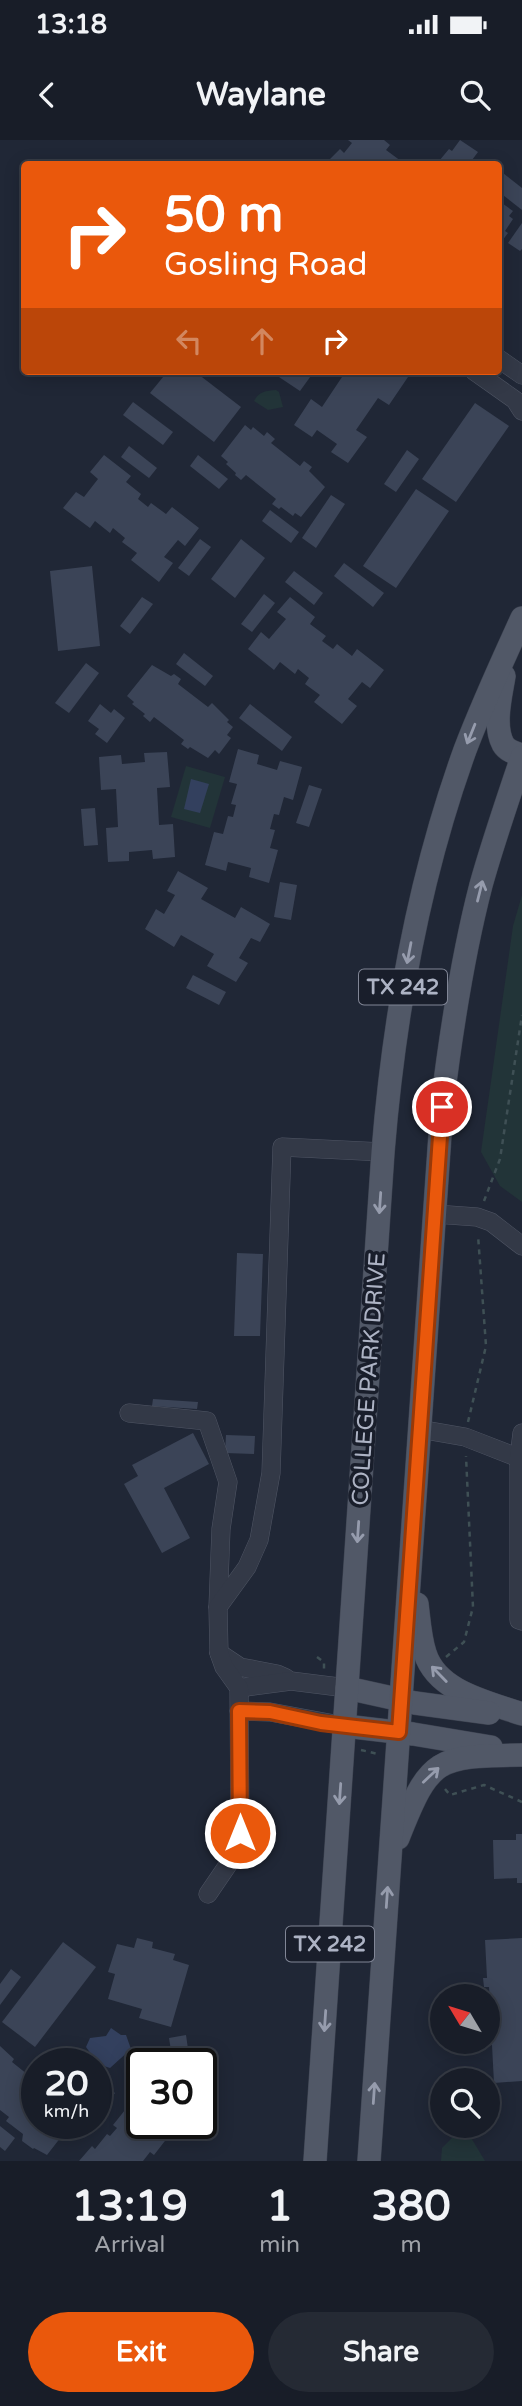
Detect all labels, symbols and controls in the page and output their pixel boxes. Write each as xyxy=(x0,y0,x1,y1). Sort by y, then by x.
text: 13:18 xyxy=(35,9,107,40)
icon: back xyxy=(28,76,66,114)
text: Waylane xyxy=(196,76,326,114)
icon: search xyxy=(456,76,494,114)
text: 50 m xyxy=(164,186,283,245)
icon: right xyxy=(49,189,140,280)
text: Gosling Road xyxy=(164,246,367,284)
icon: left xyxy=(170,322,208,360)
icon: ahead xyxy=(243,322,281,360)
icon: right xyxy=(316,322,354,360)
one-way arrow xyxy=(464,723,477,744)
one-way arrow xyxy=(474,880,487,903)
one-way arrow xyxy=(402,941,416,964)
road number: TX 242 xyxy=(359,970,447,1004)
pin xyxy=(412,1077,472,1137)
icon: arrive xyxy=(423,1088,461,1126)
one-way arrow xyxy=(373,1191,386,1214)
street label: COLLEGE PARK DRIVE xyxy=(346,1252,392,1506)
one-way arrow xyxy=(351,1521,364,1543)
one-way arrow xyxy=(431,1666,448,1683)
one-way arrow xyxy=(422,1767,439,1784)
one-way arrow xyxy=(334,1783,347,1806)
position arrow xyxy=(203,1796,277,1870)
one-way arrow xyxy=(381,1886,394,1909)
road number: TX 242 xyxy=(286,1926,374,1962)
north arrow xyxy=(430,1984,500,2054)
map controls xyxy=(430,1984,500,2138)
one-way arrow xyxy=(318,2010,331,2032)
speed limit sign: 30 xyxy=(126,2048,217,2139)
text: 20 xyxy=(45,2063,88,2105)
button: search xyxy=(430,2068,500,2138)
one-way arrow xyxy=(368,2082,381,2105)
text: km/h xyxy=(44,2100,89,2122)
text: 13:19 xyxy=(71,2181,188,2232)
text: 1 xyxy=(266,2181,293,2232)
text: 380 xyxy=(371,2181,451,2232)
text: Arrival xyxy=(94,2231,165,2259)
text: min xyxy=(259,2231,300,2259)
text: m xyxy=(400,2231,422,2259)
button: Exit xyxy=(28,2312,254,2392)
button: Share xyxy=(268,2312,494,2392)

